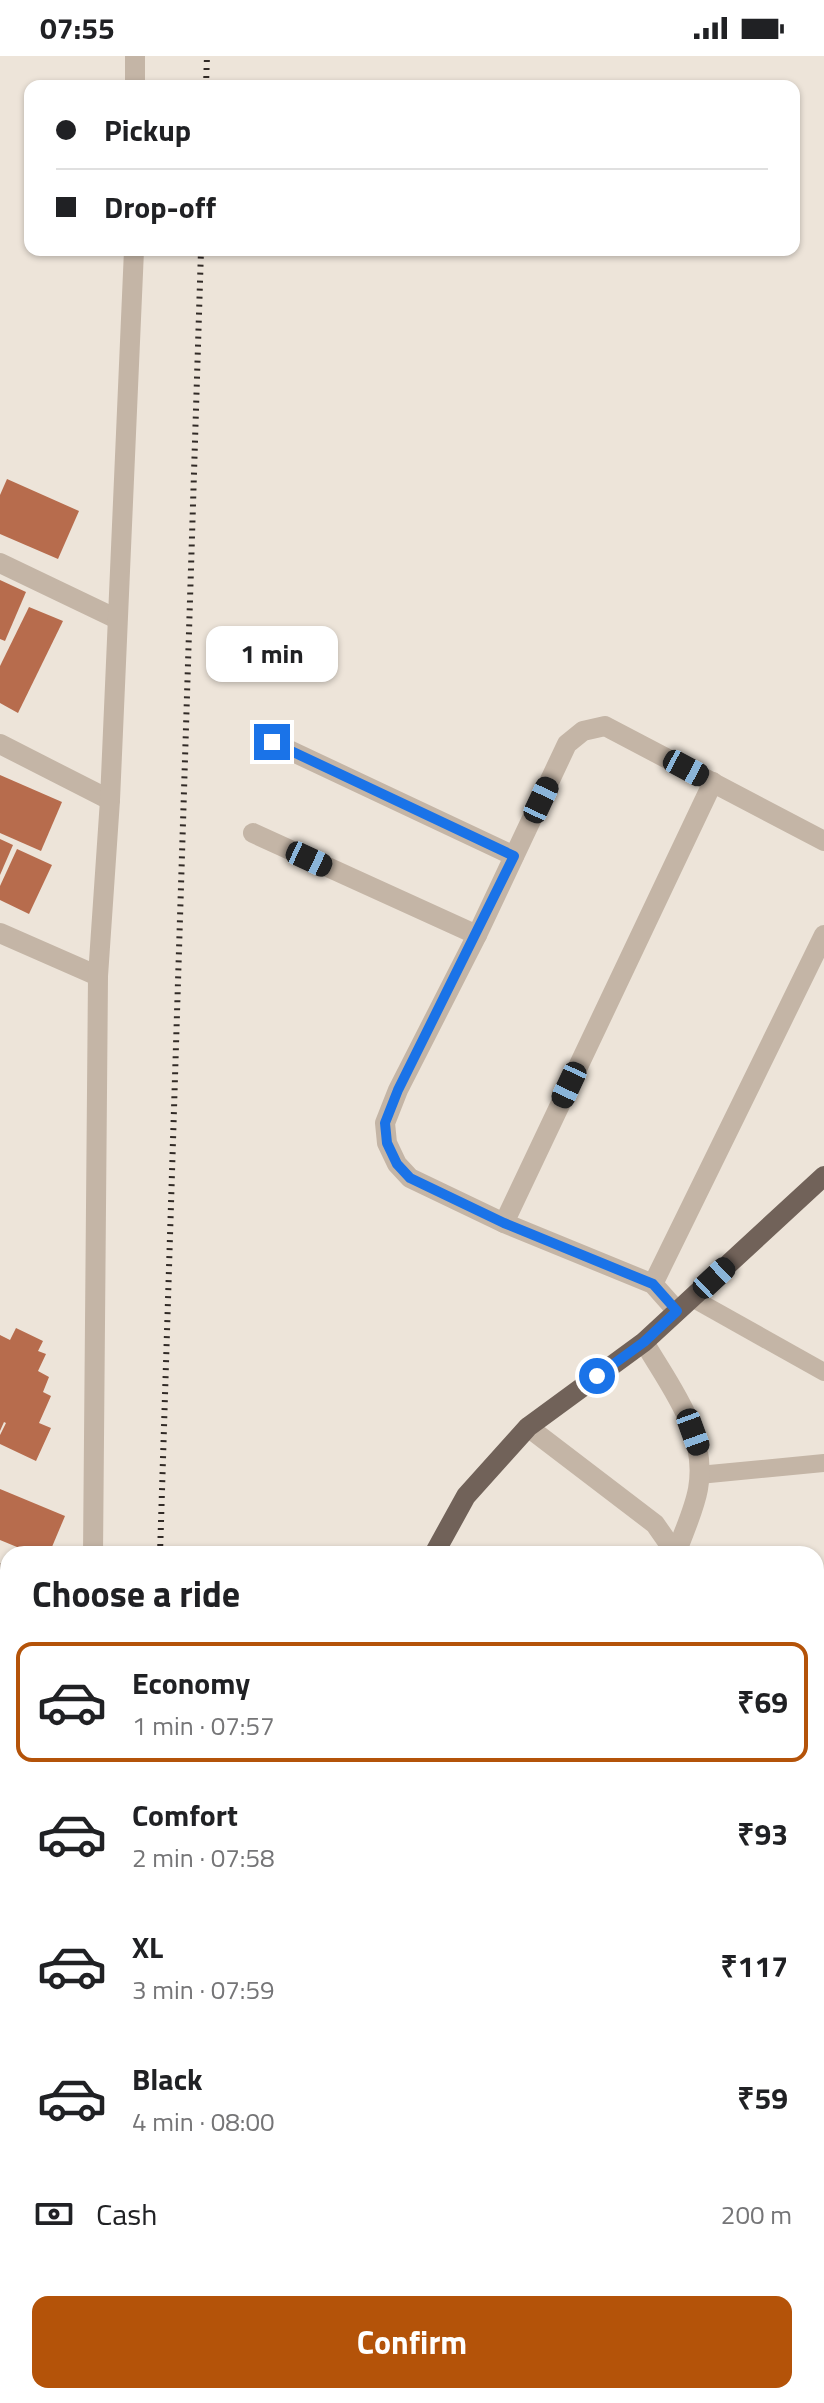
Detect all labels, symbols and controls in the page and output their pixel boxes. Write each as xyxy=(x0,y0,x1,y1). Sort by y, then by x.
text: 07:55 xyxy=(40,5,115,51)
text: Pickup xyxy=(104,107,191,153)
text: Drop-off xyxy=(104,184,216,230)
callout: 1 min xyxy=(206,626,338,682)
text: 1 min xyxy=(240,634,304,673)
route end xyxy=(254,724,290,760)
car xyxy=(659,746,713,790)
car xyxy=(520,773,562,827)
car xyxy=(282,838,336,880)
car xyxy=(548,1058,590,1112)
car xyxy=(688,1253,740,1303)
route start xyxy=(579,1358,615,1394)
car xyxy=(674,1405,712,1459)
text: Choose a ride xyxy=(32,1566,240,1621)
text: Economy xyxy=(132,1660,250,1706)
icon: car xyxy=(36,1666,108,1738)
text: ₹69 xyxy=(737,1679,788,1725)
text: 1 min · 07:57 xyxy=(132,1706,275,1745)
text: Comfort xyxy=(132,1792,238,1838)
icon: car xyxy=(36,1798,108,1870)
text: ₹93 xyxy=(737,1811,788,1857)
text: 2 min · 07:58 xyxy=(132,1838,275,1877)
text: XL xyxy=(132,1924,163,1970)
icon: car xyxy=(36,1930,108,2002)
text: ₹117 xyxy=(720,1943,788,1989)
text: 3 min · 07:59 xyxy=(132,1970,275,2009)
text: Black xyxy=(132,2056,203,2102)
icon: car xyxy=(36,2062,108,2134)
text: ₹59 xyxy=(737,2075,788,2121)
text: 4 min · 08:00 xyxy=(132,2102,275,2141)
text: Cash xyxy=(96,2191,157,2237)
icon: cash xyxy=(32,2192,76,2236)
text: 200 m xyxy=(721,2195,792,2234)
button: Confirm xyxy=(32,2296,792,2388)

